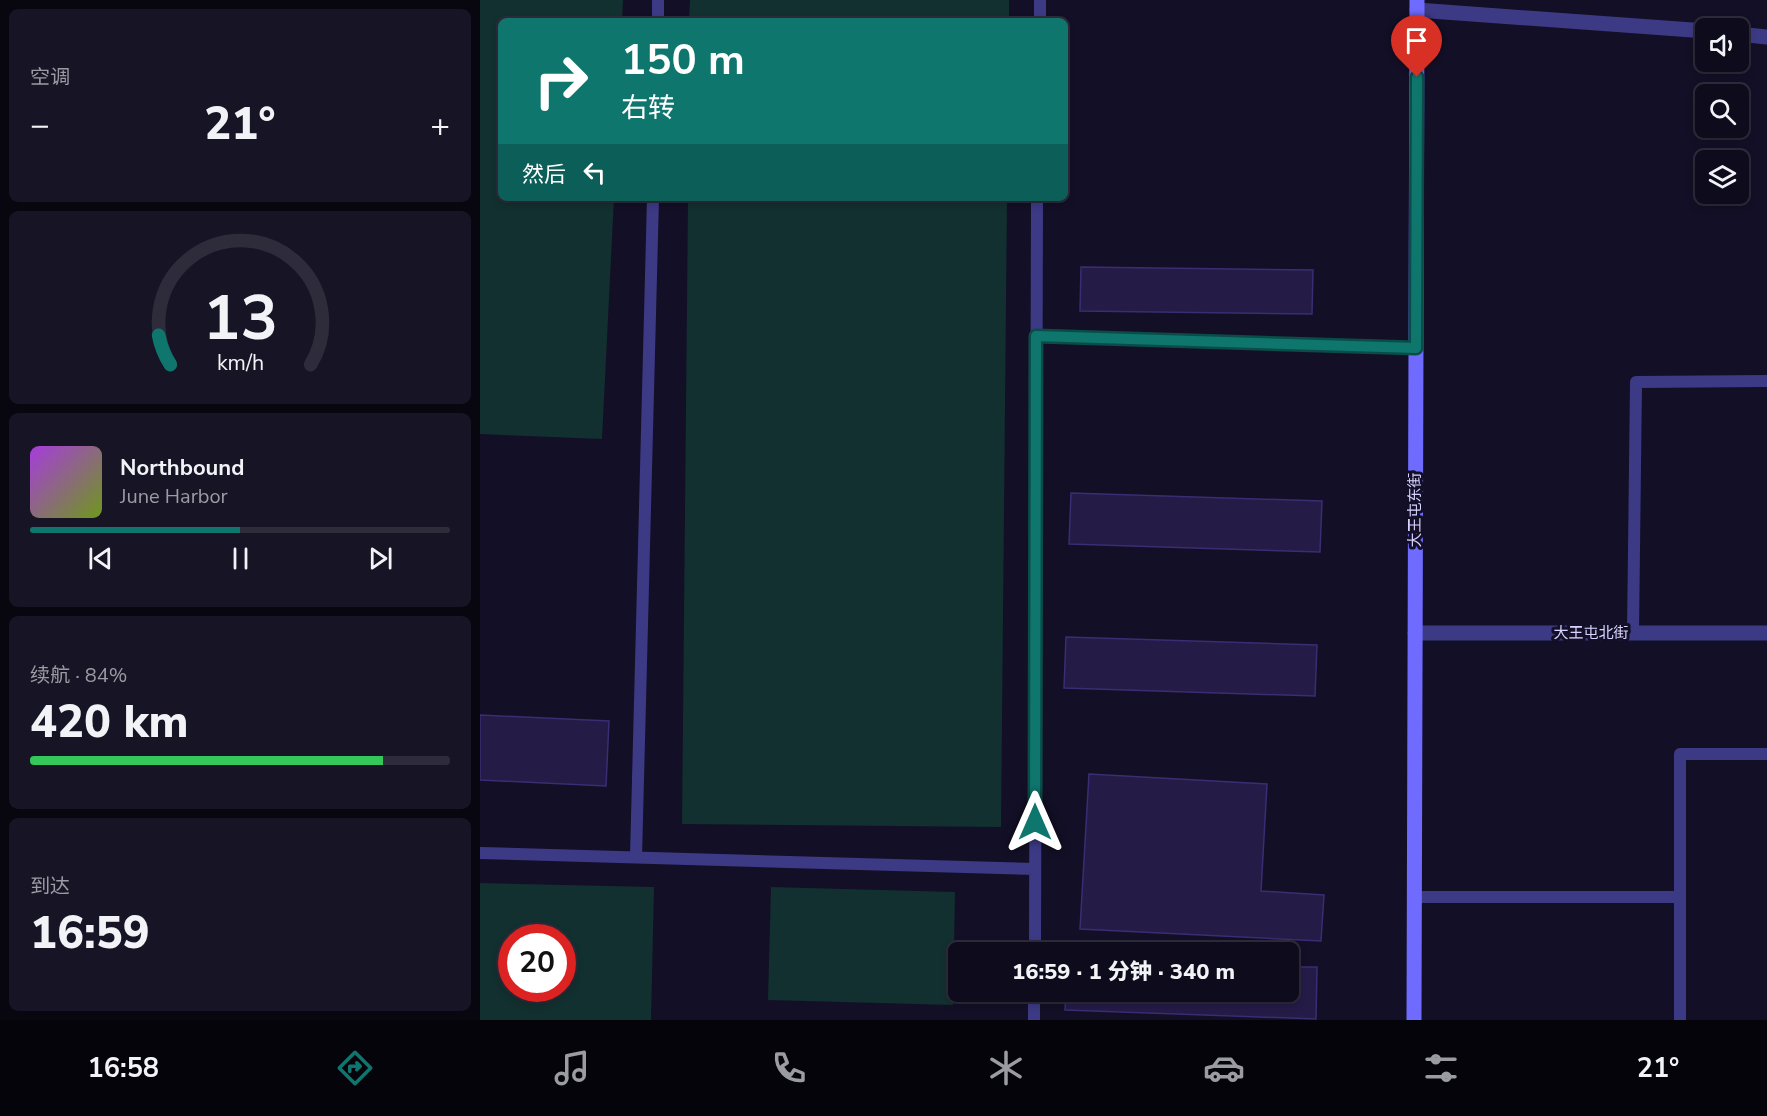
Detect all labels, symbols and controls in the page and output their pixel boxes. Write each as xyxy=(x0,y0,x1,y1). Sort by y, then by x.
pin xyxy=(1391,15,1442,77)
map controls xyxy=(1695,18,1749,204)
button: sound xyxy=(1695,18,1749,72)
icon: arrive xyxy=(1400,24,1433,57)
text: 150 m xyxy=(621,32,745,89)
icon: right xyxy=(522,42,600,120)
text: 空调 xyxy=(30,64,70,91)
button: search xyxy=(1695,84,1749,138)
text: 右转 xyxy=(621,90,675,127)
text: 21° xyxy=(204,94,276,155)
text: − xyxy=(30,103,50,148)
text: + xyxy=(430,103,450,148)
button: layers xyxy=(1695,150,1749,204)
icon: left xyxy=(578,156,611,189)
text: 然后 xyxy=(522,160,566,190)
text: 13 xyxy=(203,276,277,361)
text: km/h xyxy=(216,348,264,378)
text: Northbound xyxy=(120,453,244,483)
street label: 大王屯东街 xyxy=(1405,472,1425,548)
text: June Harbor xyxy=(120,483,228,510)
icon: previous xyxy=(84,542,117,575)
icon: pause xyxy=(224,542,257,575)
icon: next xyxy=(364,542,397,575)
street label: 大王屯北街 xyxy=(1553,623,1629,643)
text: 续航 · 84% xyxy=(30,662,127,689)
text: 420 km xyxy=(30,692,189,753)
position arrow xyxy=(1003,790,1067,854)
text: 到达 xyxy=(30,873,70,900)
text: 16:59 xyxy=(30,903,150,964)
speed limit sign: 20 xyxy=(498,924,576,1002)
text: 16:59 · 1 分钟 · 340 m xyxy=(1012,957,1235,987)
icon: directions xyxy=(334,1047,376,1089)
icon: music xyxy=(551,1047,593,1089)
icon: phone xyxy=(768,1047,810,1089)
icon: climate xyxy=(985,1047,1027,1089)
icon: car xyxy=(1203,1047,1245,1089)
icon: filters xyxy=(1420,1047,1462,1089)
text: 16:58 xyxy=(88,1050,159,1087)
text: 21° xyxy=(1637,1050,1679,1087)

